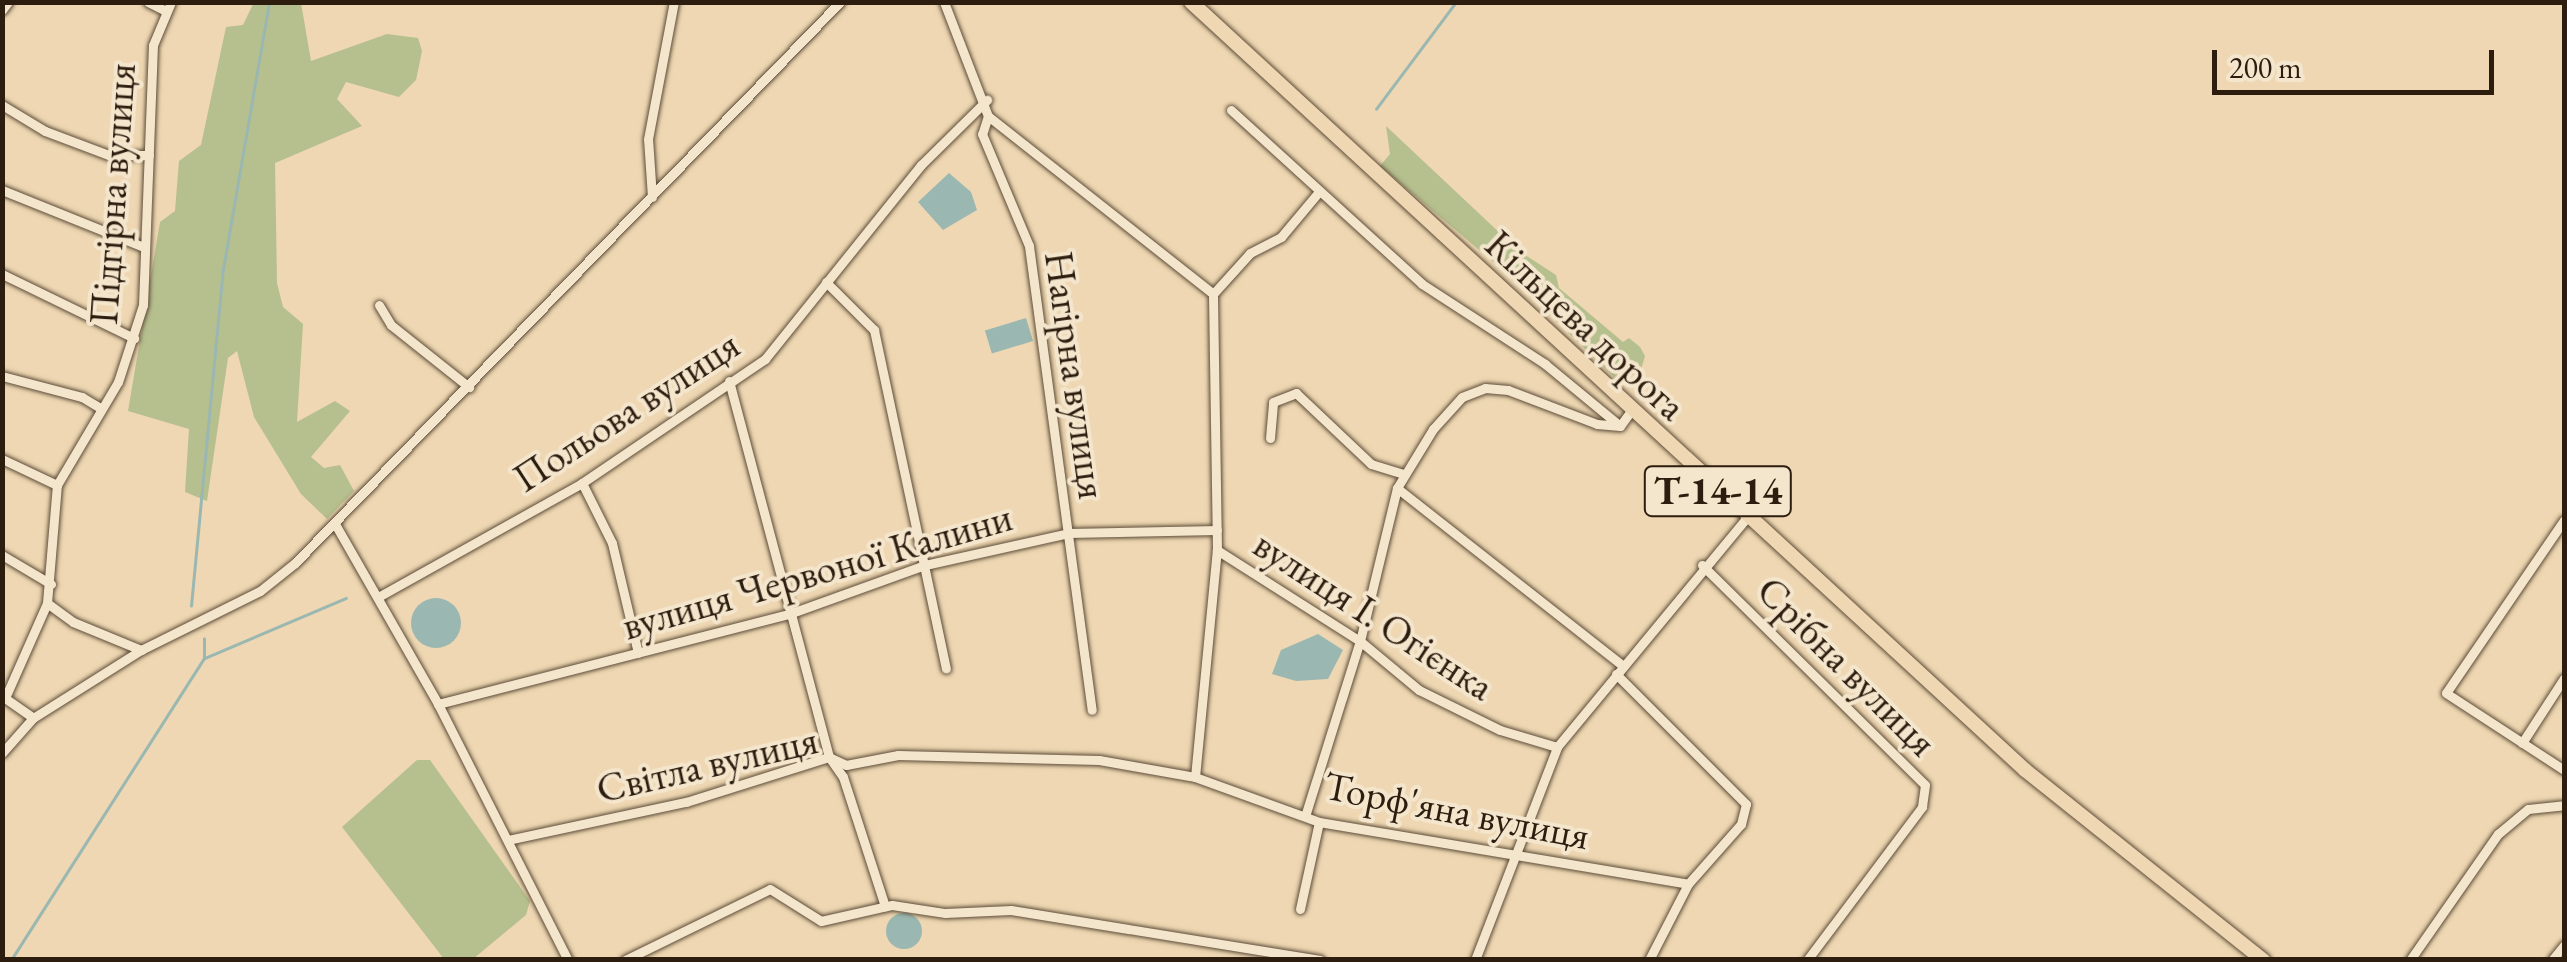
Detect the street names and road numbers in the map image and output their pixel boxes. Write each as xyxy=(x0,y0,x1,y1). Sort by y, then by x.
street label: Підгірна вулиця xyxy=(79,61,145,327)
street label: Кільцева дорога xyxy=(1476,220,1696,430)
street label: Нагірна вулиця xyxy=(1035,248,1117,502)
street label: Польова вулиця xyxy=(504,320,748,502)
road number: Т-14-14 xyxy=(1643,458,1793,524)
street label: вулиця Червоної Калини xyxy=(617,492,1017,650)
street label: вулиця І. Огієнка xyxy=(1245,520,1503,710)
street label: Срібна вулиця xyxy=(1747,566,1947,766)
street label: Світла вулиця xyxy=(592,715,822,813)
street label: Торф'яна вулиця xyxy=(1320,761,1594,859)

